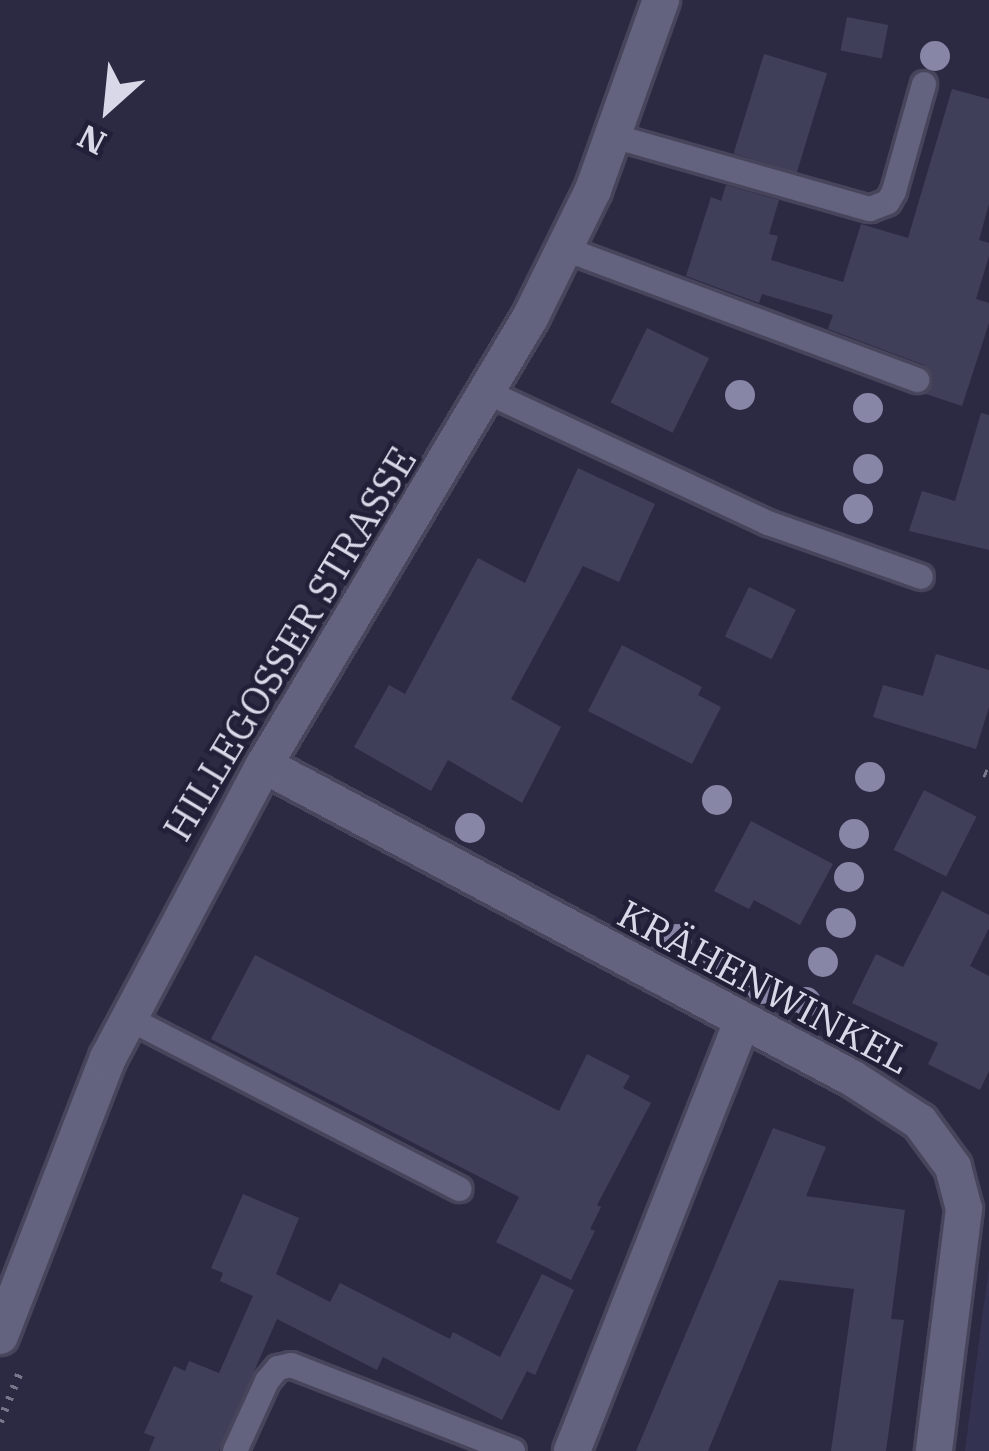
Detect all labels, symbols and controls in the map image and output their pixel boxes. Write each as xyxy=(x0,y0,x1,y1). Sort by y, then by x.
north arrow xyxy=(48,48,168,168)
text: N xyxy=(70,115,113,166)
street label: HILLEGOSSER STRASSE xyxy=(154,439,426,849)
street label: KRÄHENWINKEL xyxy=(610,890,918,1084)

